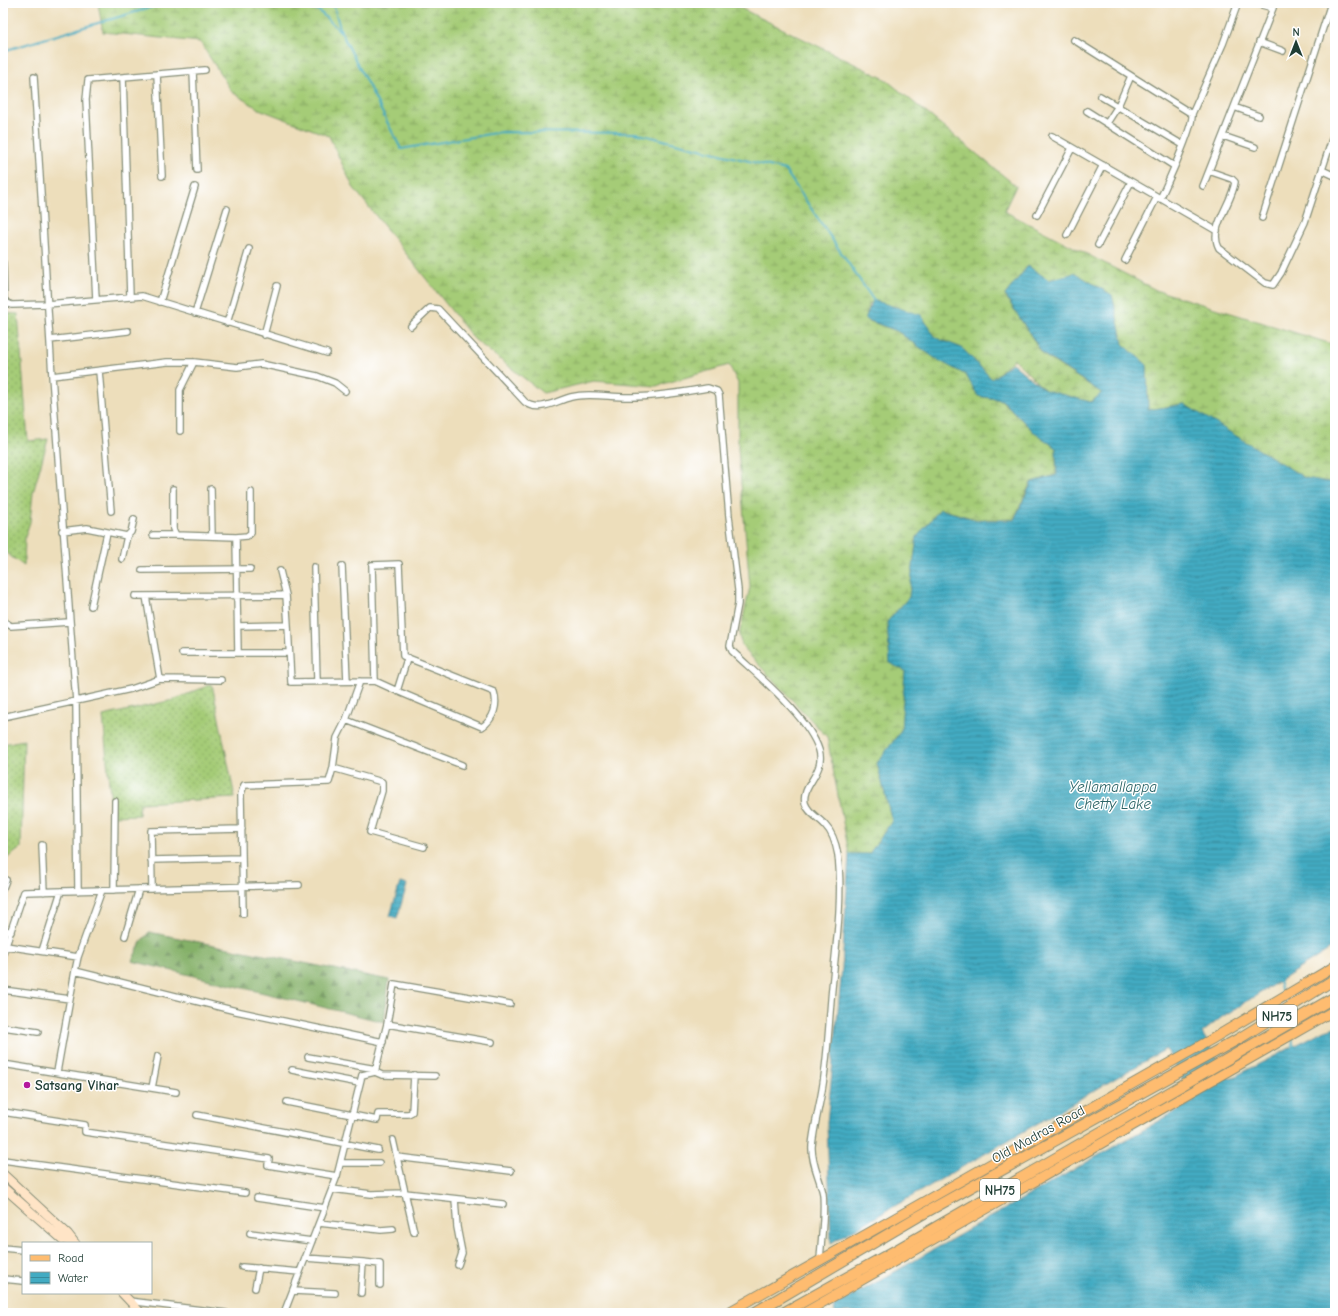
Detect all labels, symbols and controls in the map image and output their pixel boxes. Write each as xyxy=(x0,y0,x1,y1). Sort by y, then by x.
north arrow xyxy=(1276,22,1316,62)
text: N xyxy=(1292,26,1300,39)
water label: Yellamallappa Chetty Lake xyxy=(1069,778,1157,813)
road number: NH75 xyxy=(1257,1005,1297,1027)
place label: Satsang Vihar xyxy=(35,1077,119,1094)
marker: Satsang Vihar xyxy=(22,1080,32,1090)
street label: Old Madras Road xyxy=(989,1102,1088,1167)
road number: NH75 xyxy=(980,1179,1020,1201)
legend xyxy=(22,1242,152,1294)
text: Road xyxy=(58,1251,84,1265)
text: Water xyxy=(58,1271,88,1285)

